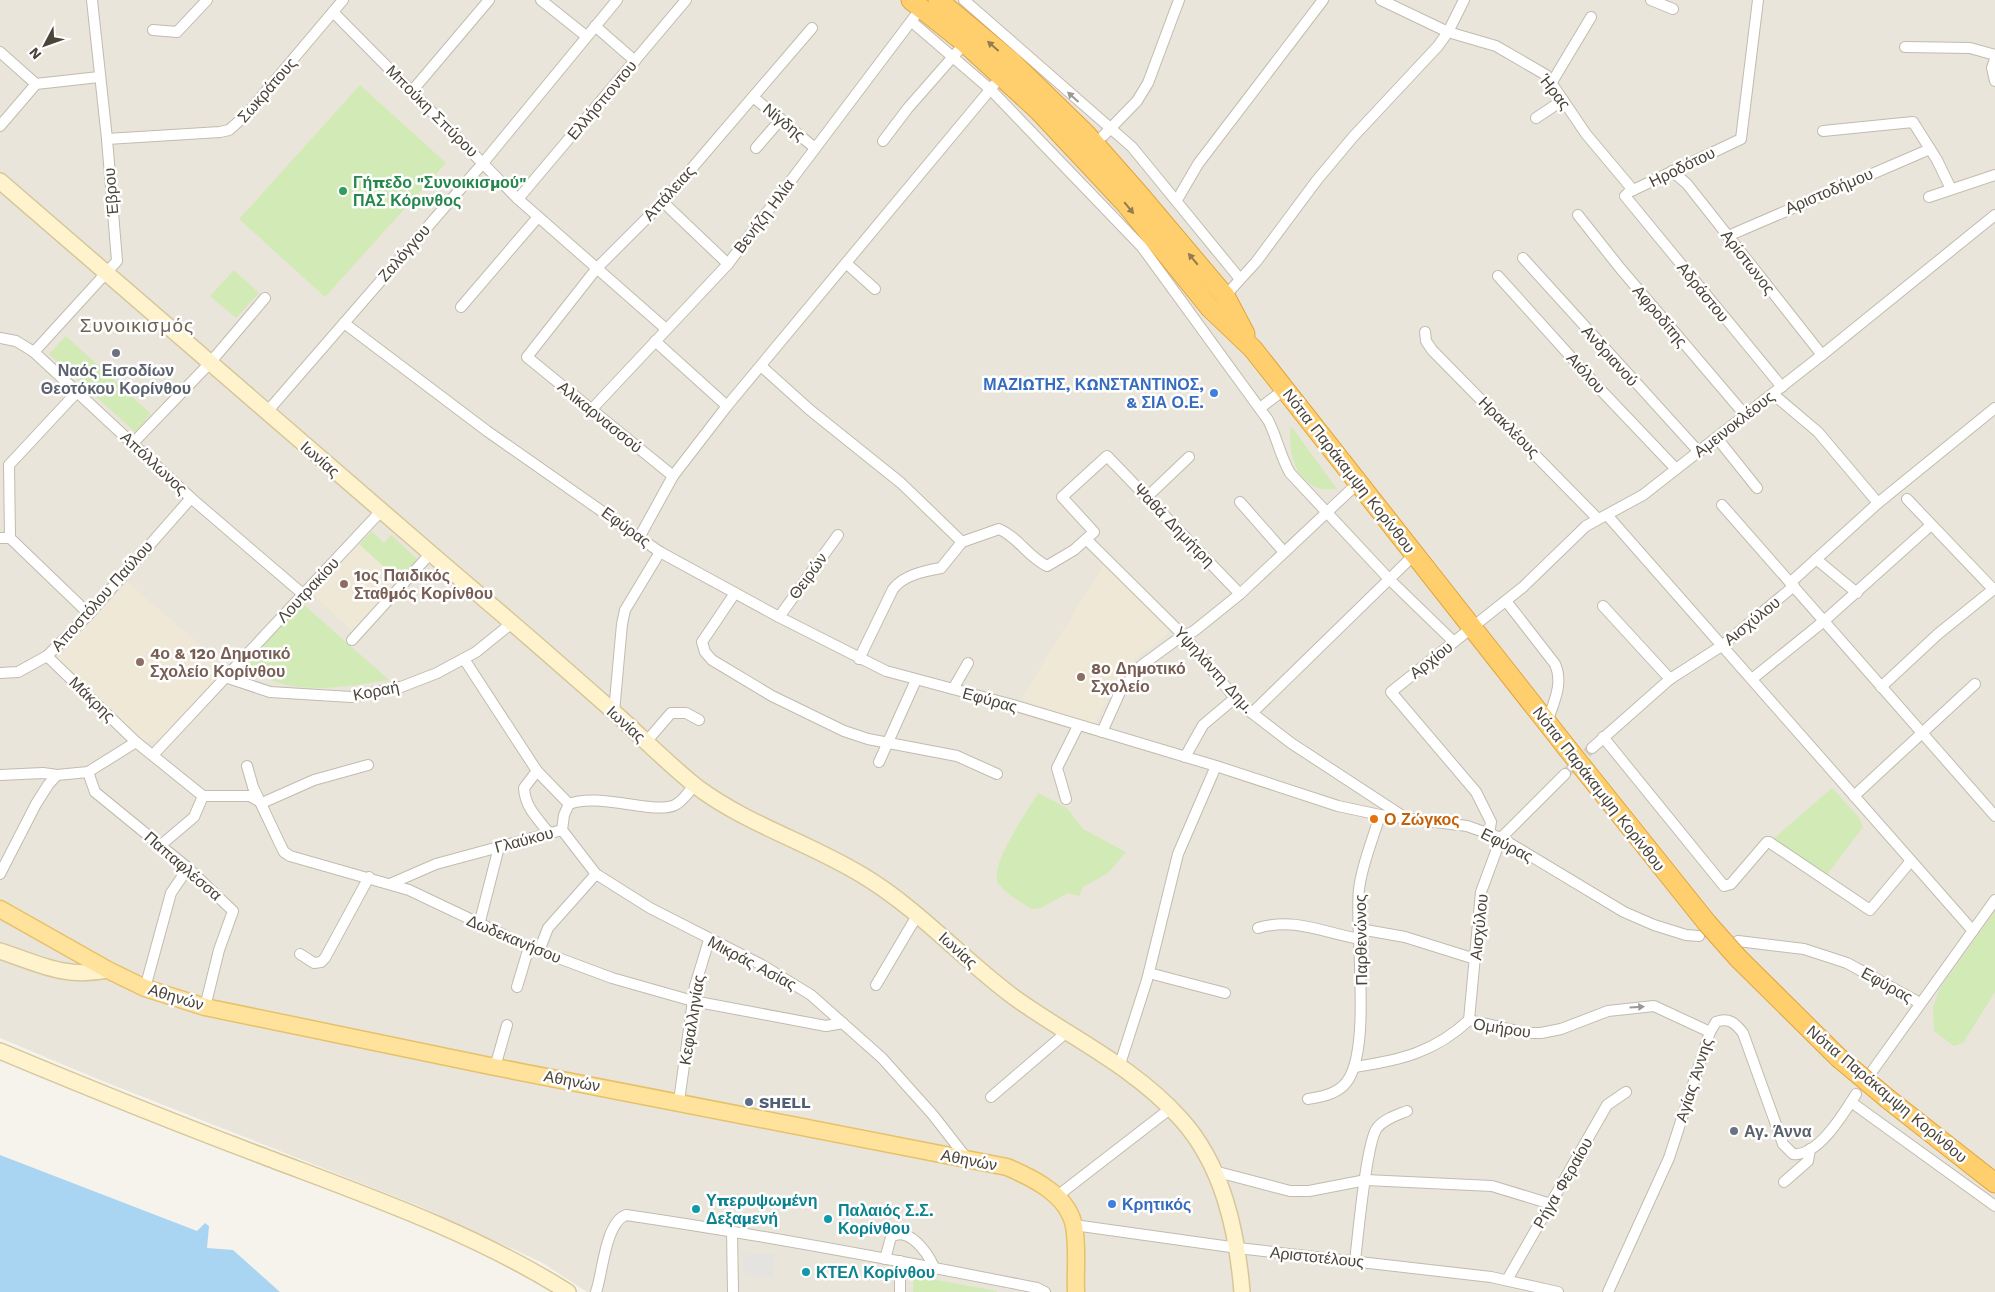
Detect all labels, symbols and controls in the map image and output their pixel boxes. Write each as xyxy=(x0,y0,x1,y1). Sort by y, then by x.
north arrow xyxy=(20,20,70,70)
one-way arrow xyxy=(986,40,999,51)
text: N xyxy=(26,44,45,63)
street label: Σωκράτους xyxy=(234,53,301,126)
street label: Ελλήσποντου xyxy=(563,56,641,144)
street label: Μπούκη Σπύρου xyxy=(382,61,482,161)
street label: Ήρας xyxy=(1535,70,1575,114)
one-way arrow xyxy=(1068,91,1080,103)
street label: Νίγδης xyxy=(759,99,809,145)
street label: Ηροδότου xyxy=(1646,143,1718,191)
street label: Αττάλειας xyxy=(639,161,699,225)
street label: Αριστοδήμου xyxy=(1782,164,1876,218)
street label: Έβρου xyxy=(99,167,123,218)
place label: Γήπεδο "Συνοικισμού" ΠΑΣ Κόρινθος xyxy=(353,173,526,210)
street label: Βενήζη Ηλία xyxy=(730,175,798,257)
marker: Γήπεδο "Συνοικισμού" ΠΑΣ Κόρινθος xyxy=(337,185,349,197)
one-way arrow xyxy=(1123,202,1134,215)
street label: Ζαλόγγου xyxy=(374,221,434,285)
street label: Αρίστωνος xyxy=(1717,226,1779,298)
one-way arrow xyxy=(1188,252,1199,265)
street label: Αδράστου xyxy=(1673,258,1733,326)
street label: Αφροδίτης xyxy=(1629,281,1691,351)
district label: Συνοικισμός xyxy=(80,314,194,337)
street label: Ανδριανού xyxy=(1578,322,1642,390)
marker: Ναός Εισοδίων Θεοτόκου Κορίνθου xyxy=(110,347,122,359)
street label: Αιόλου xyxy=(1563,349,1609,397)
place label: Ναός Εισοδίων Θεοτόκου Κορίνθου xyxy=(41,361,191,398)
place label: ΜΑΖΙΩΤΗΣ, ΚΩΝΣΤΑΝΤΙΝΟΣ, & ΣΙΑ Ο.Ε. xyxy=(983,375,1204,412)
street label: Αλικαρνασσού xyxy=(554,377,646,457)
street label: Νότια Παράκαμψη Κορίνθου xyxy=(1279,385,1419,557)
marker: ΜΑΖΙΩΤΗΣ, ΚΩΝΣΤΑΝΤΙΝΟΣ, & ΣΙΑ Ο.Ε. xyxy=(1208,387,1220,399)
street label: Αμεινοκλέους xyxy=(1690,387,1778,461)
street label: Ηρακλέους xyxy=(1475,393,1544,462)
street label: Απόλλωνος xyxy=(117,427,191,499)
street label: Ιωνίας xyxy=(297,437,344,481)
street label: Ψαθά Δημήτρη xyxy=(1130,479,1218,571)
street label: Εφύρας xyxy=(598,503,654,551)
street label: Αποστόλου Παύλου xyxy=(47,537,157,655)
street label: Θειρών xyxy=(785,549,831,603)
street label: Λουτρακίου xyxy=(273,553,343,627)
place label: 1ος Παιδικός Σταθμός Κορίνθου xyxy=(354,566,493,603)
marker: 1ος Παιδικός Σταθμός Κορίνθου xyxy=(338,578,350,590)
street label: Αισχύλου xyxy=(1720,593,1784,649)
street label: Υψηλάντη Δημ. xyxy=(1170,623,1258,717)
street label: Αρχίου xyxy=(1406,637,1456,683)
place label: 4ο & 12ο Δημοτικό Σχολείο Κορίνθου xyxy=(150,644,291,681)
marker: 4ο & 12ο Δημοτικό Σχολείο Κορίνθου xyxy=(134,656,146,668)
place label: 8ο Δημοτικό Σχολείο xyxy=(1091,659,1186,696)
marker: 8ο Δημοτικό Σχολείο xyxy=(1075,671,1087,683)
street label: Μάκρης xyxy=(65,673,119,726)
street label: Κοραή xyxy=(351,677,401,705)
street label: Εφύρας xyxy=(961,684,1020,716)
street label: Ιωνίας xyxy=(603,702,649,746)
street label: Νότια Παράκαμψη Κορίνθου xyxy=(1529,703,1669,875)
place label: Ο Ζώγκος xyxy=(1384,810,1460,829)
marker: Ο Ζώγκος xyxy=(1368,813,1380,825)
street label: Γλαύκου xyxy=(493,823,555,857)
street label: Εφύρας xyxy=(1478,824,1536,866)
street label: Παπαφλέσσα xyxy=(141,827,225,905)
street label: Αισχύλου xyxy=(1466,893,1492,961)
street label: Παρθενώνος xyxy=(1351,894,1371,986)
street label: Δωδεκανήσου xyxy=(464,911,564,967)
street label: Ιωνίας xyxy=(935,928,981,972)
street label: Μικράς Ασίας xyxy=(705,932,800,994)
street label: Εφύρας xyxy=(1858,963,1916,1007)
street label: Κεφαλληνίας xyxy=(676,973,709,1066)
street label: Αθηνών xyxy=(146,980,206,1014)
one-way arrow xyxy=(1629,1003,1645,1011)
street label: Ομήρου xyxy=(1472,1014,1532,1042)
street label: Νότια Παράκαμψη Κορίνθου xyxy=(1803,1021,1971,1167)
street label: Αγίας Άννης xyxy=(1671,1035,1717,1124)
street label: Αθηνών xyxy=(542,1066,602,1096)
place label: SHELL xyxy=(759,1093,811,1112)
marker: SHELL xyxy=(743,1096,755,1108)
place label: Αγ. Άννα xyxy=(1744,1122,1812,1141)
marker: Αγ. Άννα xyxy=(1728,1125,1740,1137)
street label: Ρήγα Φεραίου xyxy=(1529,1134,1597,1232)
street label: Αθηνών xyxy=(939,1145,999,1175)
place label: Υπερυψωμένη Δεξαμενή xyxy=(706,1191,818,1228)
place label: Κρητικός xyxy=(1122,1195,1191,1214)
marker: Κρητικός xyxy=(1106,1198,1118,1210)
place label: Παλαιός Σ.Σ. Κορίνθου xyxy=(838,1201,934,1238)
marker: Υπερυψωμένη Δεξαμενή xyxy=(690,1203,702,1215)
marker: Παλαιός Σ.Σ. Κορίνθου xyxy=(822,1213,834,1225)
street label: Αριστοτέλους xyxy=(1269,1243,1365,1271)
place label: ΚΤΕΛ Κορίνθου xyxy=(816,1263,935,1282)
marker: ΚΤΕΛ Κορίνθου xyxy=(800,1266,812,1278)

